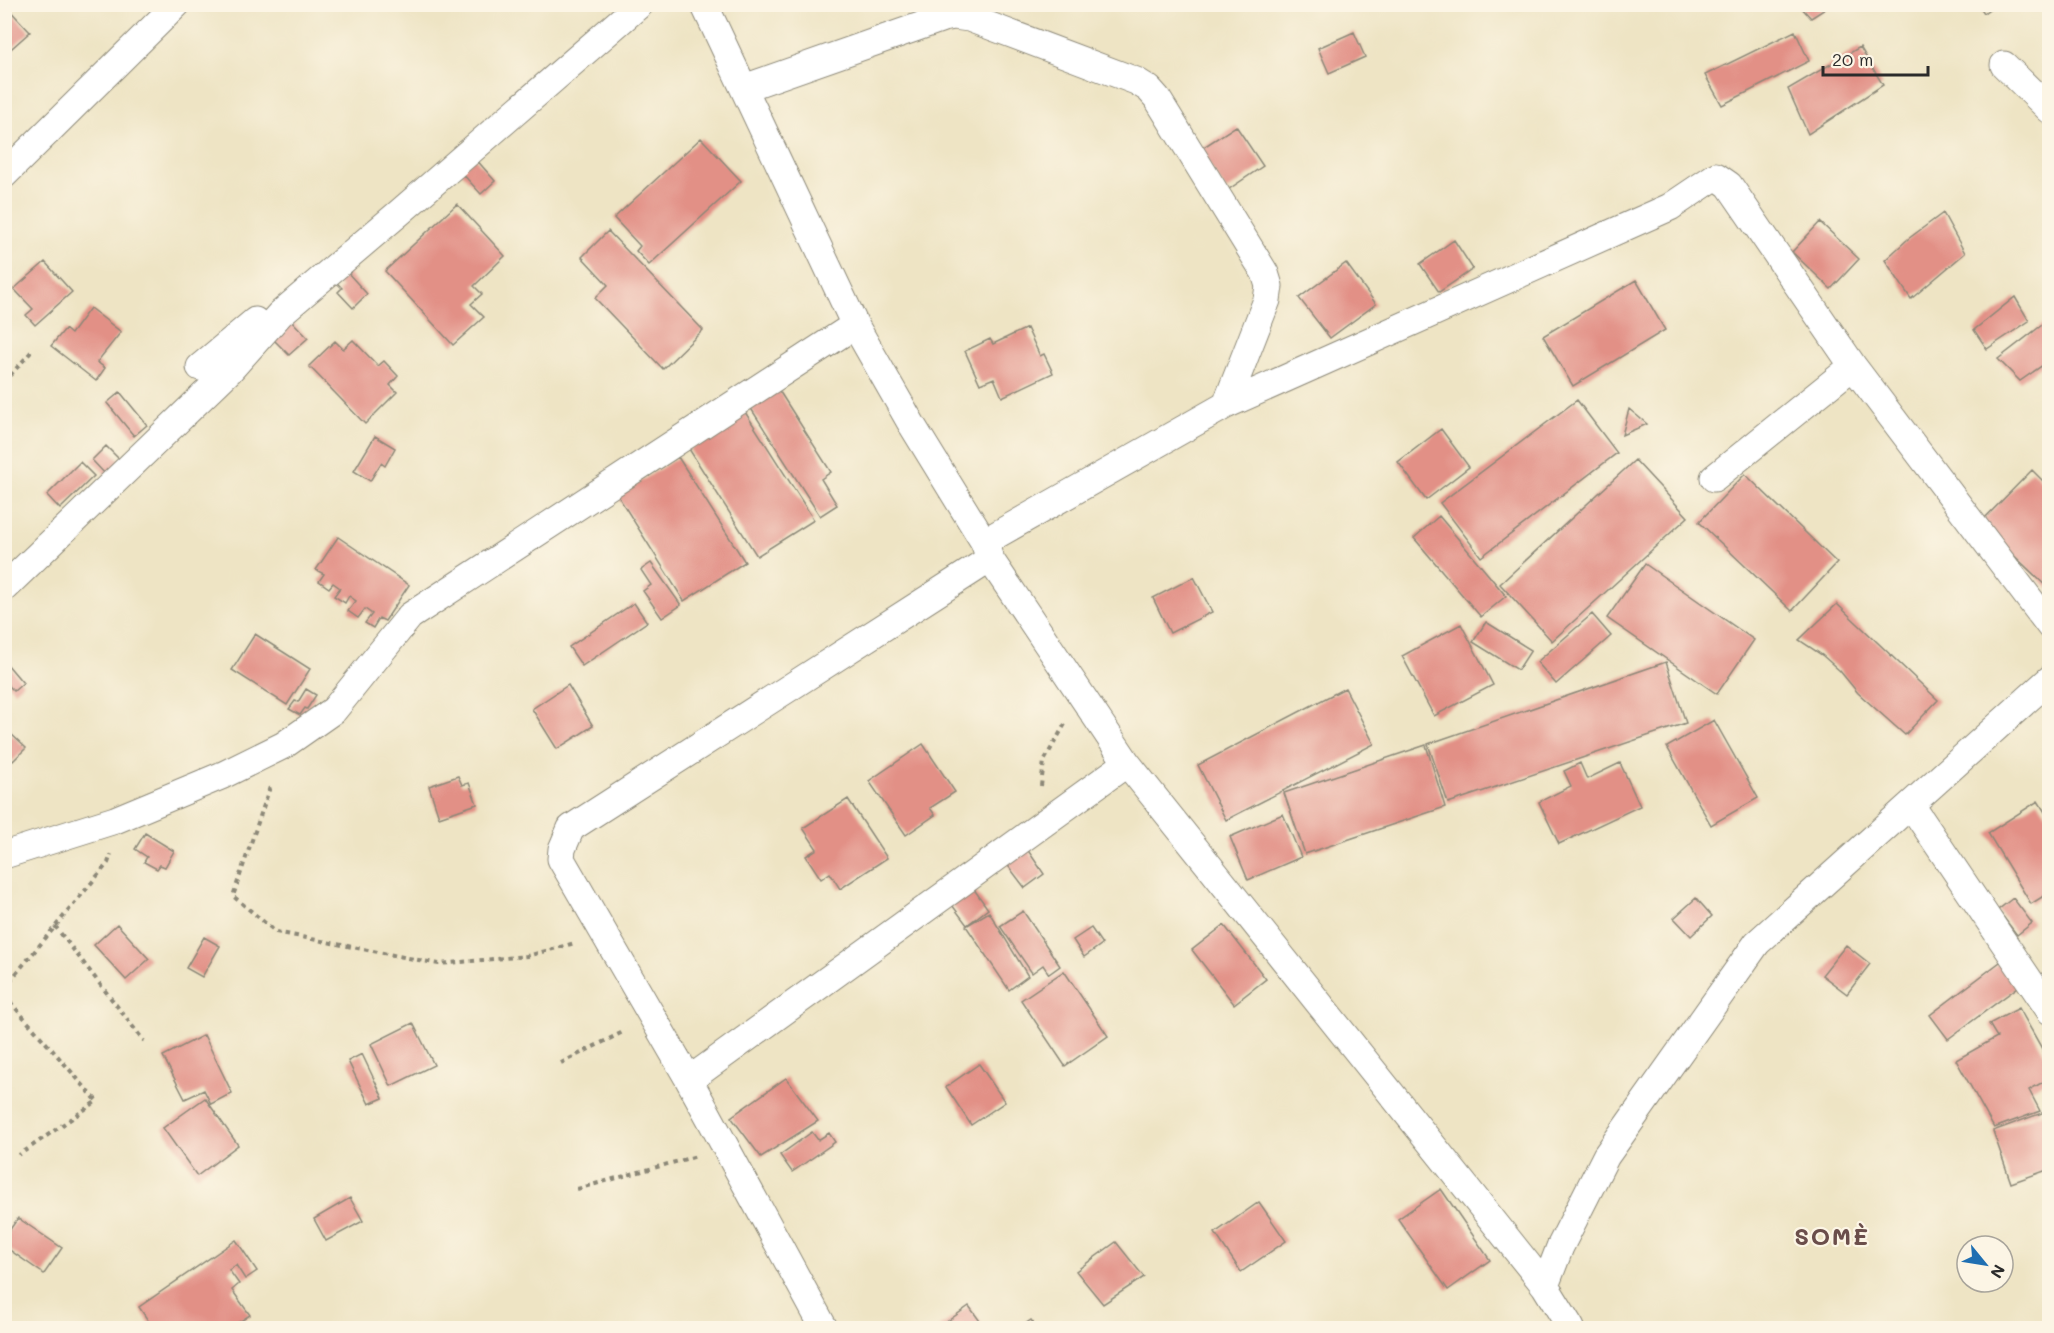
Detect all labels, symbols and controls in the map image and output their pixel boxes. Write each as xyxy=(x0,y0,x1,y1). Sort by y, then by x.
scale bar xyxy=(1823,39,1928,77)
text: 20 m xyxy=(1832,47,1873,71)
district label: SOMÈ xyxy=(1794,1220,1870,1251)
north arrow xyxy=(1955,1234,2015,1294)
text: N xyxy=(1986,1261,2011,1282)

